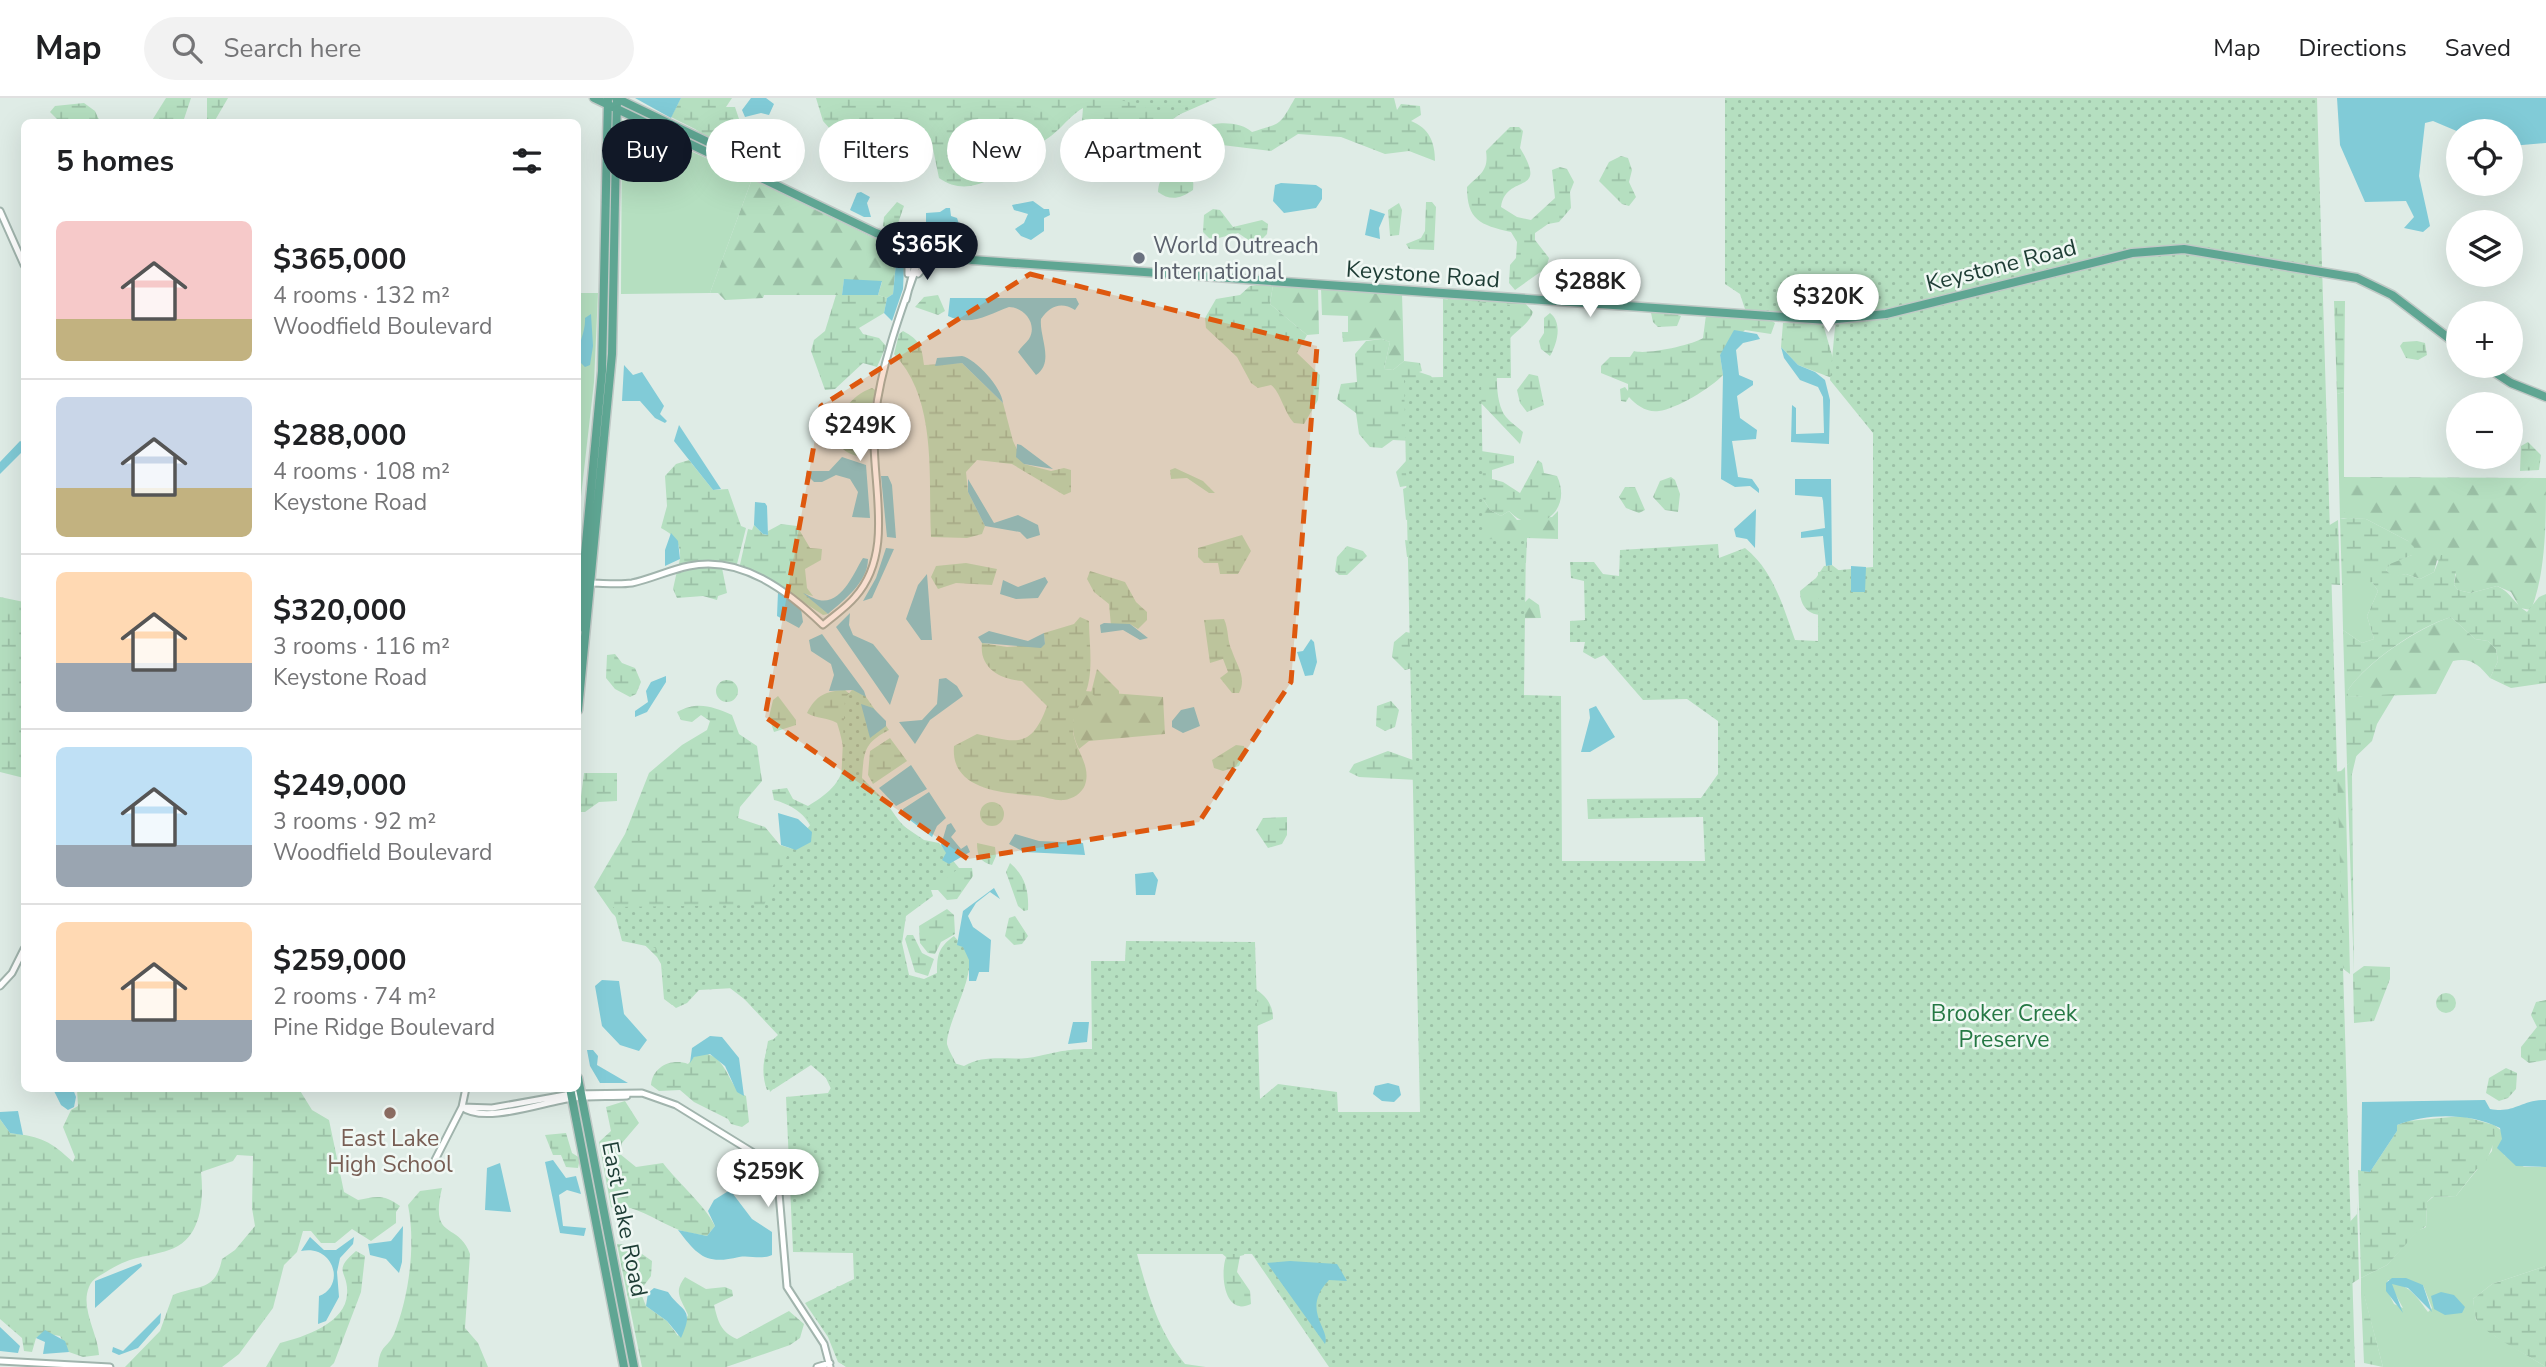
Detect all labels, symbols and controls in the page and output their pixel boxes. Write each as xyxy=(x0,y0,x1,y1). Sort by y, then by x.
search box xyxy=(144,17,634,80)
text: Map xyxy=(35,26,102,71)
icon: search xyxy=(168,29,206,67)
text: Search here xyxy=(224,31,361,66)
text: Map xyxy=(2213,32,2260,64)
text: Directions xyxy=(2298,32,2407,64)
text: Saved xyxy=(2445,32,2511,64)
chip: Buy xyxy=(602,119,692,182)
chip: Rent xyxy=(706,119,805,182)
chip: Filters xyxy=(819,119,933,182)
chip: New xyxy=(947,119,1046,182)
chip: Apartment xyxy=(1060,119,1225,182)
map controls xyxy=(2446,119,2523,469)
button: locate xyxy=(2446,119,2523,196)
text: 5 homes xyxy=(56,141,174,182)
icon: filters xyxy=(508,142,546,180)
button: layers xyxy=(2446,210,2523,287)
pin: $365K xyxy=(878,222,976,282)
text: $365K xyxy=(892,229,962,260)
place label: World Outreach International xyxy=(1153,230,1319,287)
street label: Keystone Road xyxy=(1923,232,2080,299)
text: $365,000 xyxy=(273,239,406,280)
icon: home xyxy=(112,249,196,333)
marker: World Outreach International xyxy=(1131,250,1147,266)
street label: Keystone Road xyxy=(1345,254,1501,295)
pin: $288K xyxy=(1541,260,1639,319)
text: $288K xyxy=(1555,266,1625,297)
pin: $320K xyxy=(1779,274,1877,334)
text: 4 rooms · 132 m² xyxy=(273,280,450,311)
text: $320K xyxy=(1793,281,1863,312)
button: + xyxy=(2446,301,2523,378)
text: Woodfield Boulevard xyxy=(273,311,492,342)
button: − xyxy=(2446,392,2523,469)
pin: $249K xyxy=(811,404,909,463)
text: $249K xyxy=(825,410,895,441)
text: $288,000 xyxy=(273,415,406,456)
icon: home xyxy=(112,425,196,509)
text: 4 rooms · 108 m² xyxy=(273,456,450,487)
text: Keystone Road xyxy=(273,487,427,518)
text: $320,000 xyxy=(273,590,406,631)
icon: home xyxy=(112,600,196,684)
text: 3 rooms · 116 m² xyxy=(273,631,450,662)
text: Keystone Road xyxy=(273,662,427,693)
text: $249,000 xyxy=(273,765,406,806)
icon: home xyxy=(112,775,196,859)
text: 3 rooms · 92 m² xyxy=(273,806,436,837)
text: Woodfield Boulevard xyxy=(273,837,492,868)
text: $259,000 xyxy=(273,940,406,981)
icon: home xyxy=(112,950,196,1034)
text: 2 rooms · 74 m² xyxy=(273,981,436,1012)
park label: Brooker Creek Preserve xyxy=(1931,998,2078,1055)
text: Pine Ridge Boulevard xyxy=(273,1012,495,1043)
marker: East Lake High School xyxy=(382,1105,398,1121)
place label: East Lake High School xyxy=(327,1123,453,1180)
street label: East Lake Road xyxy=(594,1139,655,1300)
pin: $259K xyxy=(719,1150,817,1209)
text: $259K xyxy=(733,1156,803,1187)

